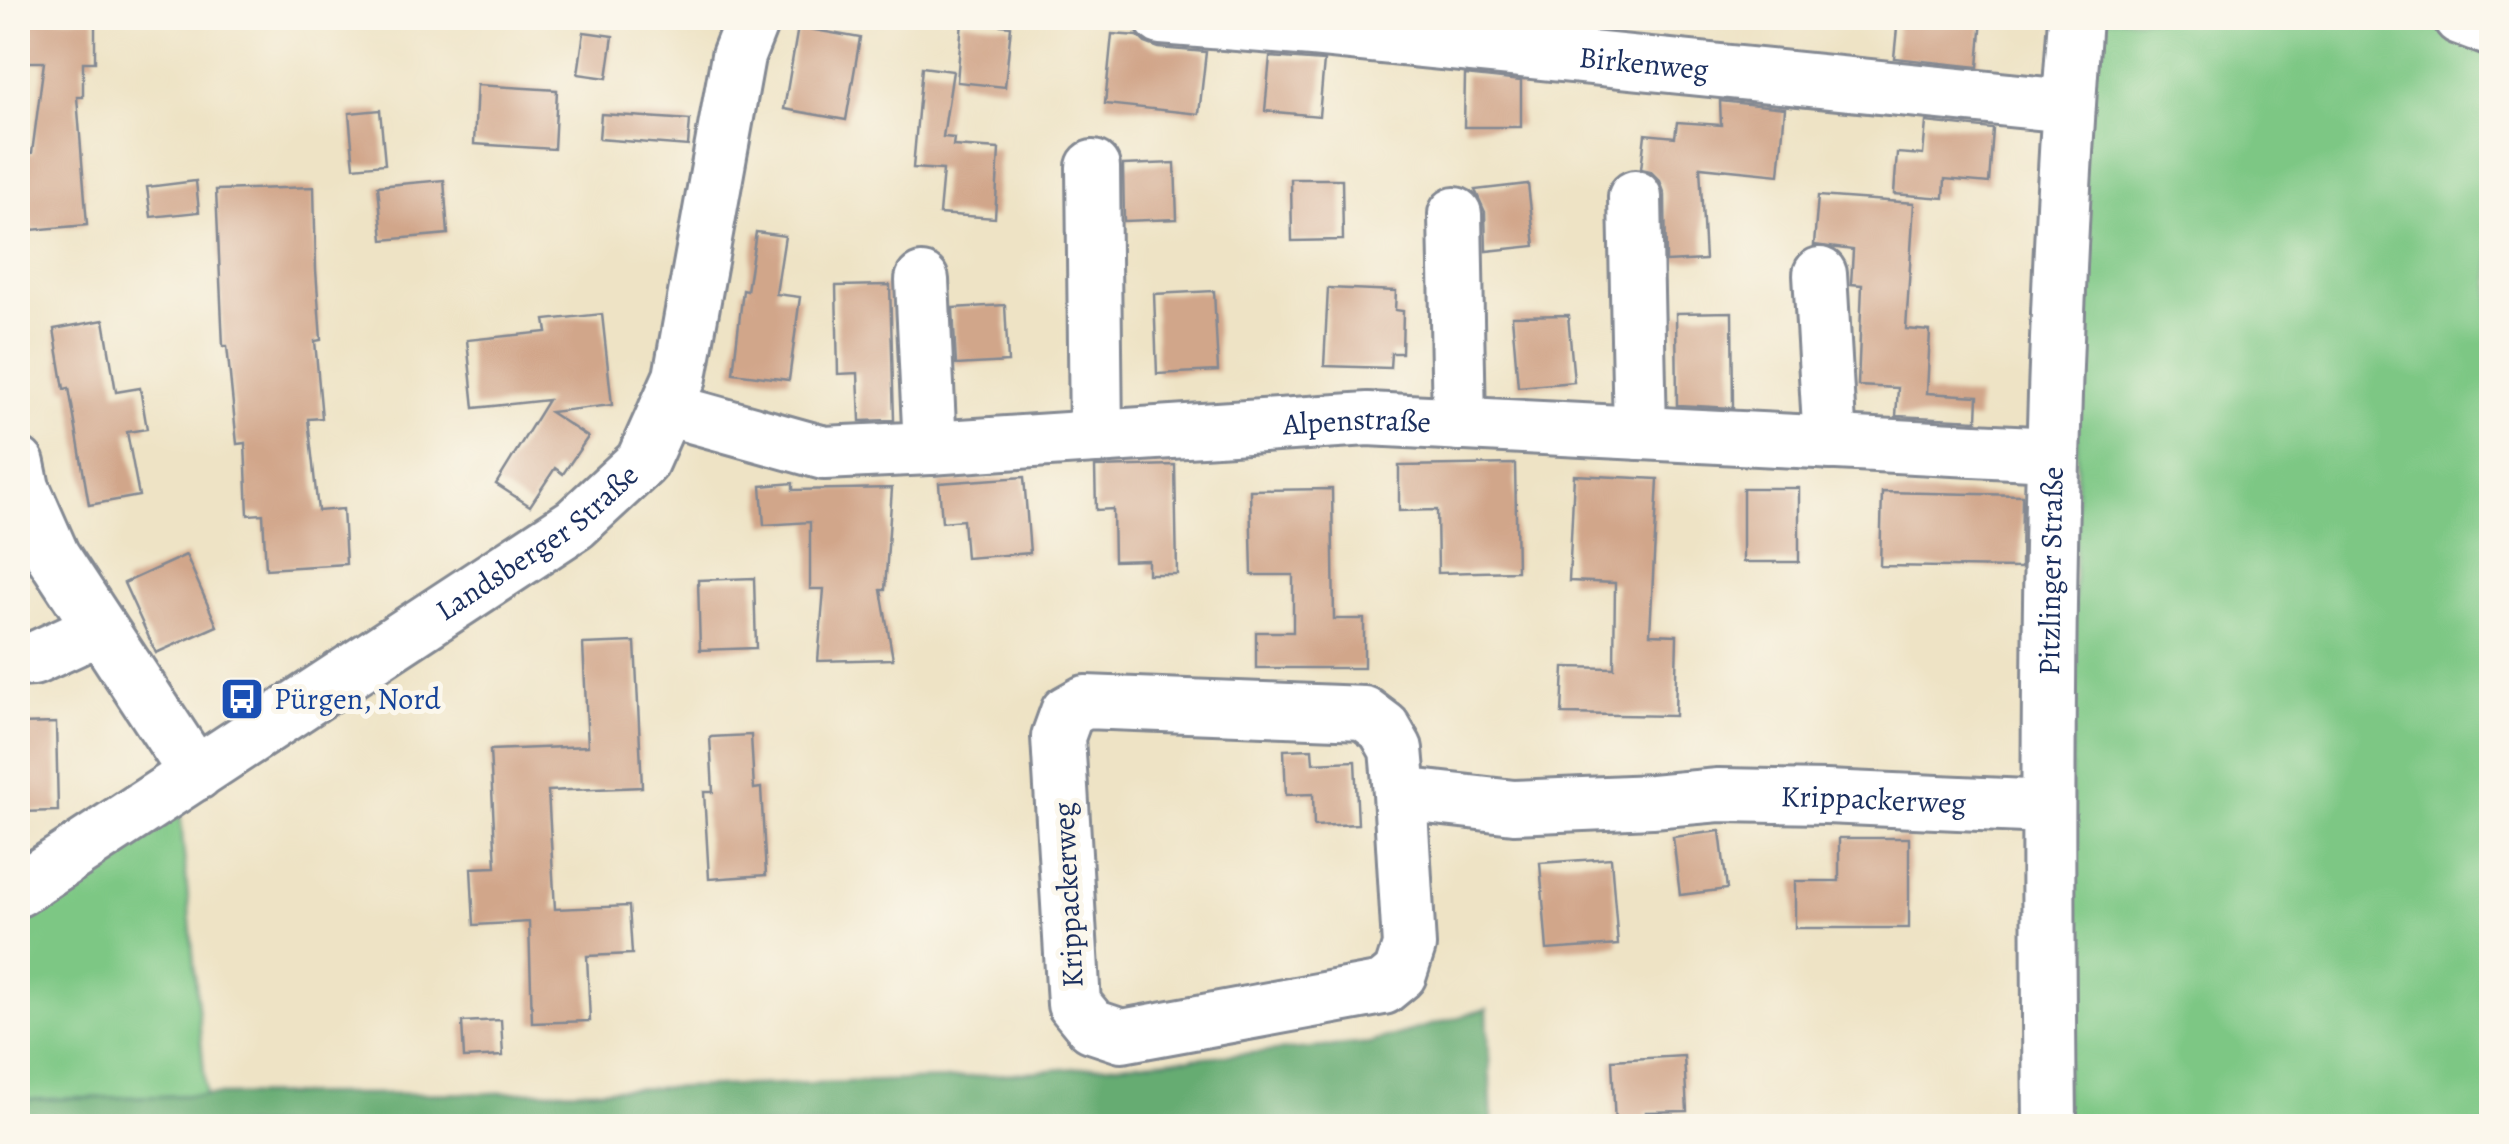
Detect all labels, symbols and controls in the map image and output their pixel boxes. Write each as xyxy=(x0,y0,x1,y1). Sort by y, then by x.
street label: Birkenweg xyxy=(1577,37,1711,90)
street label: Alpenstraße xyxy=(1281,399,1432,445)
street label: Landsberger Straße xyxy=(428,455,647,630)
street label: Pitzlinger Straße xyxy=(2029,466,2073,676)
bus stop icon: Pürgen, Nord xyxy=(219,676,265,722)
place label: Pürgen, Nord xyxy=(274,679,441,719)
street label: Krippackerweg xyxy=(1780,776,1967,823)
street label: Krippackerweg xyxy=(1043,801,1093,989)

